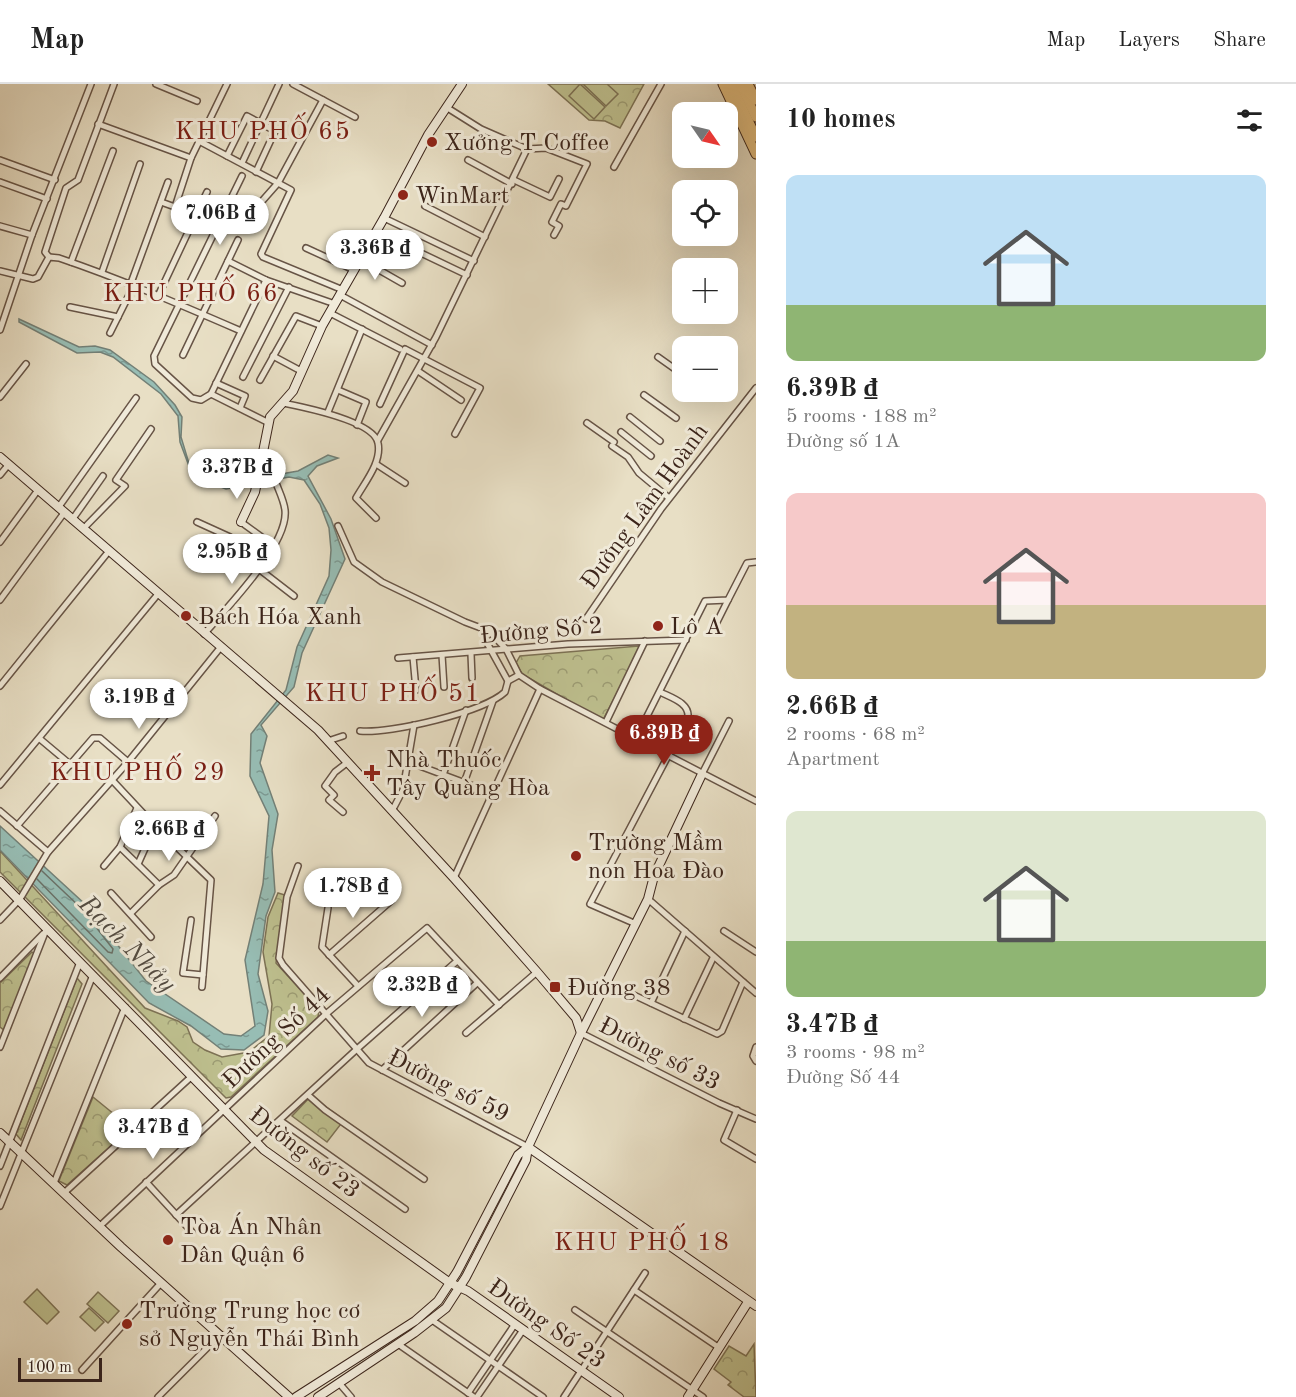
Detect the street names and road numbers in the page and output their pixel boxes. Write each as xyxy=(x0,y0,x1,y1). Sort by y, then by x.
street label: Đường Lâm Hoành xyxy=(578,420,714,594)
street label: Đường Số 2 xyxy=(479,614,604,649)
street label: Đường Số 44 xyxy=(218,982,336,1094)
street label: Đường số 33 xyxy=(595,1013,724,1096)
street label: Đường số 59 xyxy=(384,1045,513,1128)
street label: Đường số 23 xyxy=(244,1102,364,1204)
street label: Đường Số 23 xyxy=(483,1275,609,1374)

